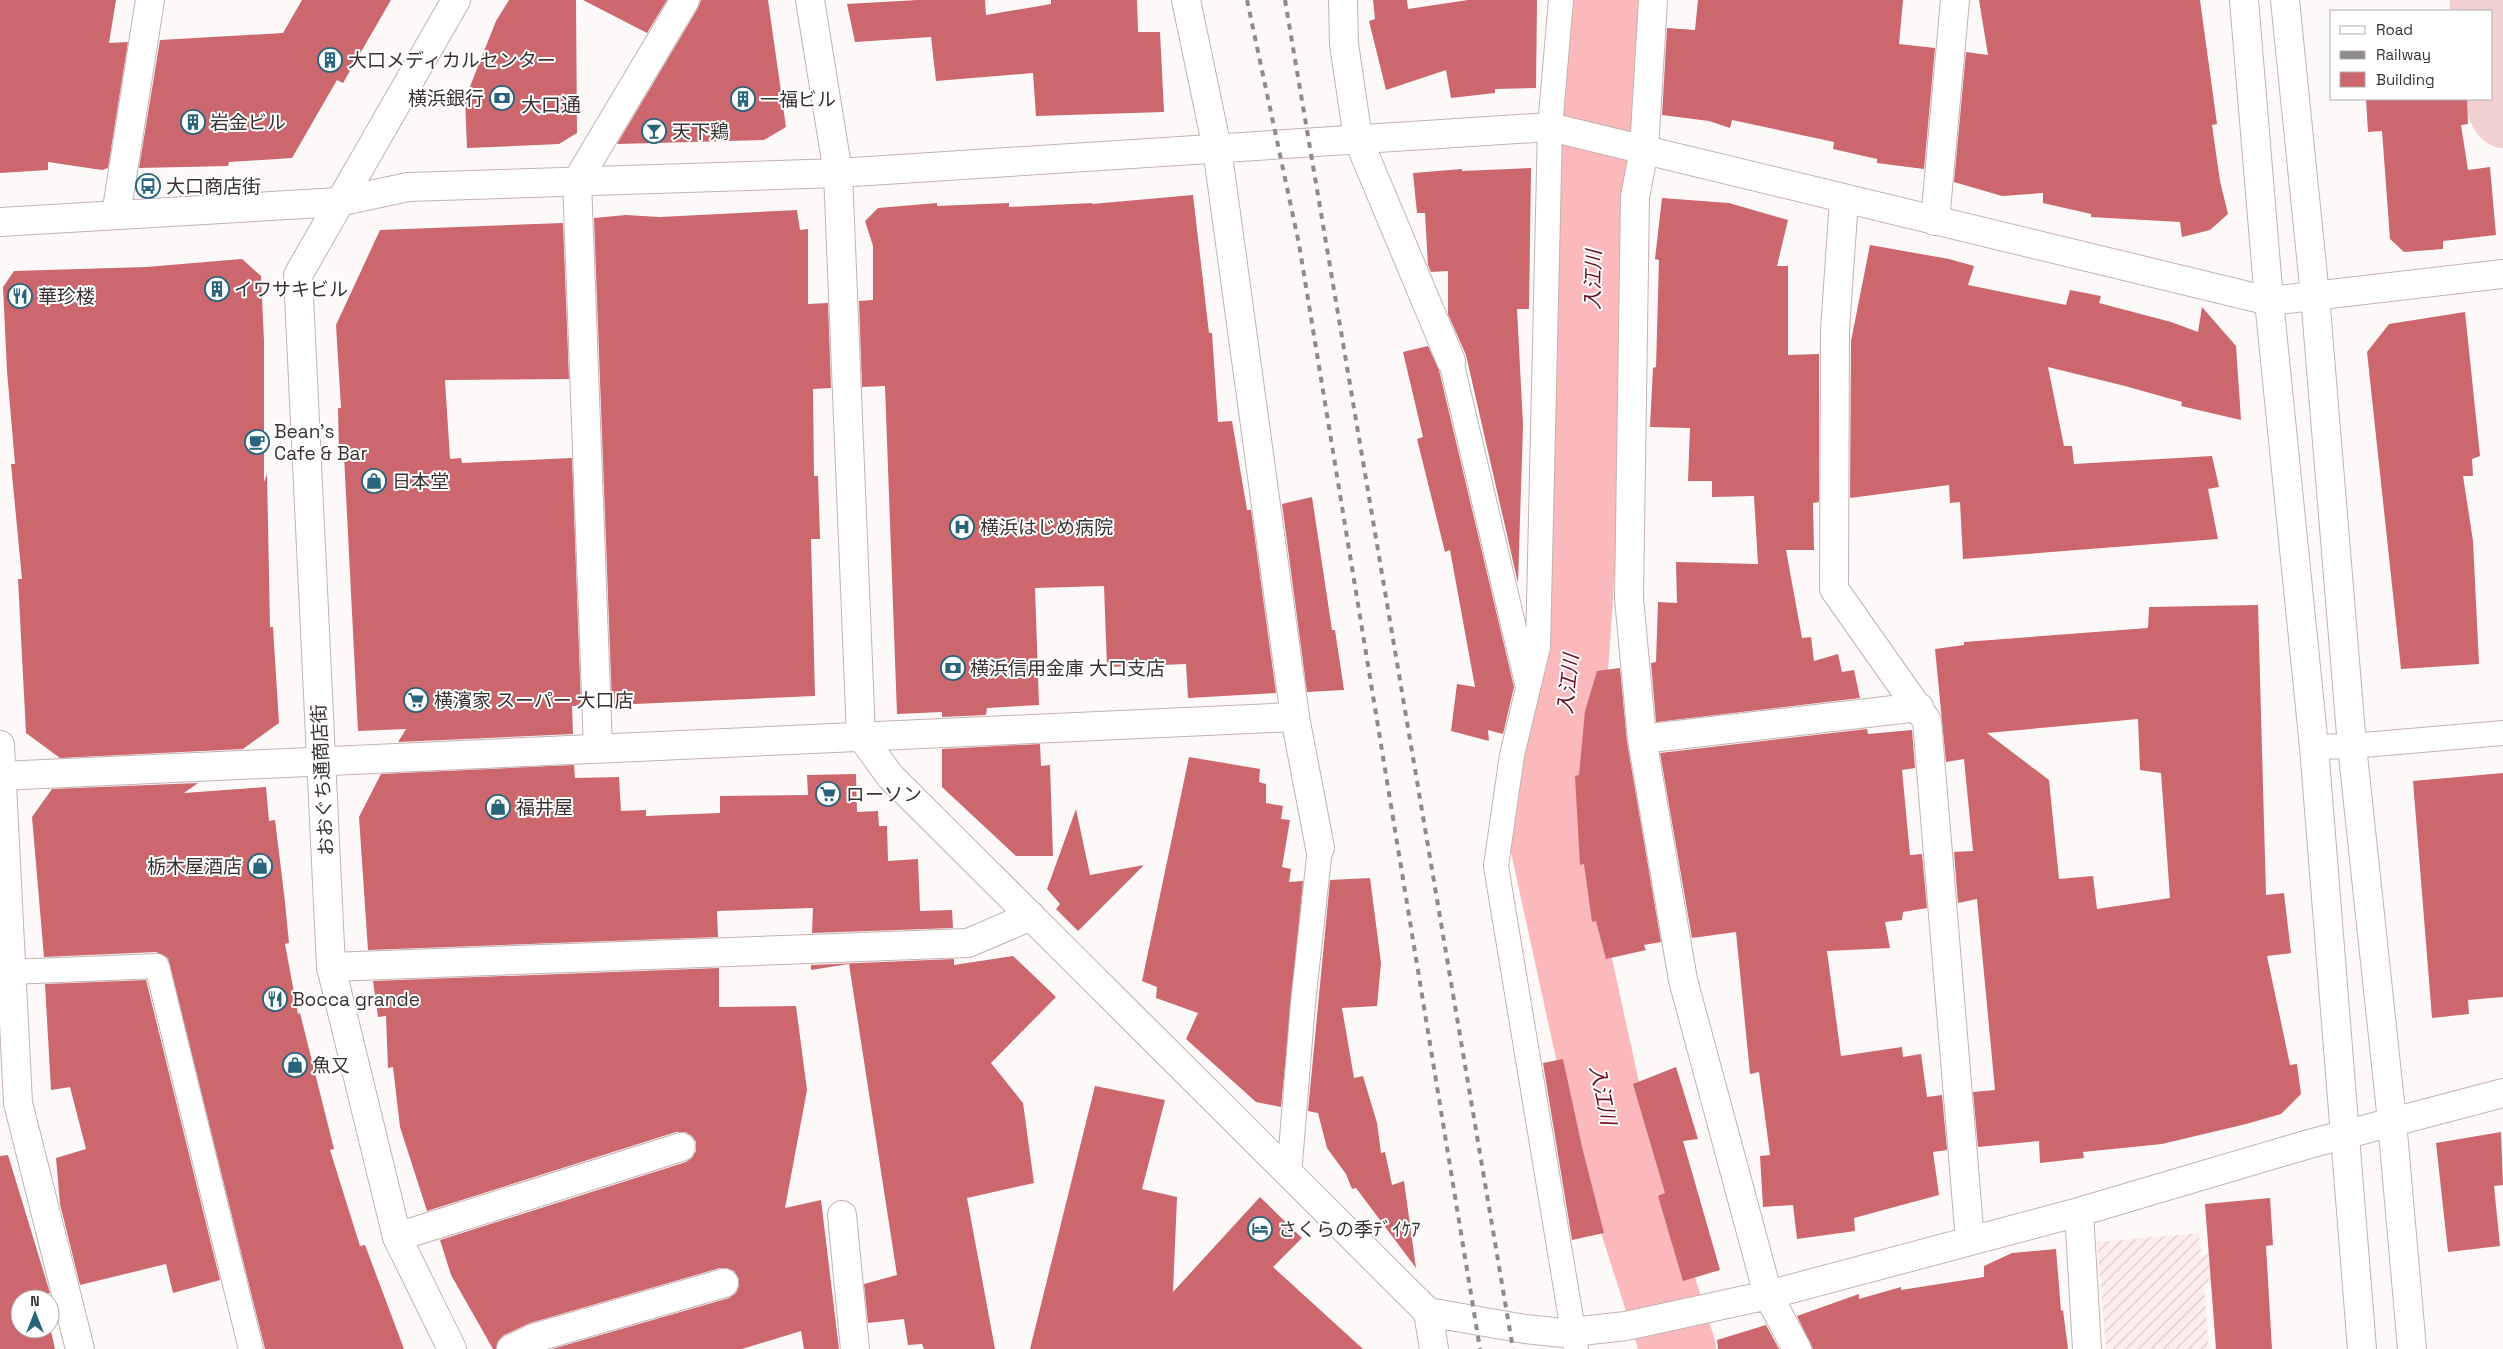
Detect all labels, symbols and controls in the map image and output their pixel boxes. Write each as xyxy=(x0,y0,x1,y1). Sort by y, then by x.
legend xyxy=(2330,10,2493,100)
text: Road xyxy=(2376,20,2413,39)
text: Railway xyxy=(2376,45,2431,64)
building icon: 大口メディカルセンター xyxy=(317,47,343,73)
place label: 大口メディカルセンター xyxy=(348,48,556,73)
text: Building xyxy=(2376,70,2435,89)
bank icon: 横浜銀行 xyxy=(489,85,515,111)
place label: 横浜銀行 xyxy=(408,86,484,111)
building icon: 一福ビル xyxy=(730,86,756,112)
place label: 一福ビル xyxy=(760,87,836,112)
district label: 大口通 xyxy=(521,92,581,118)
building icon: 岩金ビル xyxy=(180,109,206,135)
place label: 岩金ビル xyxy=(210,110,286,135)
bar icon: 天下鶏 xyxy=(641,118,667,144)
place label: 天下鶏 xyxy=(672,119,729,144)
bus stop icon: 大口商店街 xyxy=(135,173,161,199)
place label: 大口商店街 xyxy=(166,174,261,199)
water label: 入江川 xyxy=(1579,248,1607,310)
building icon: イワサキビル xyxy=(204,276,230,302)
place label: イワサキビル xyxy=(234,277,348,302)
restaurant icon: 華珍楼 xyxy=(7,283,33,309)
place label: 華珍楼 xyxy=(38,284,95,309)
place label: Bean's Cafe & Bar xyxy=(274,419,368,466)
cafe icon: Bean's Cafe & Bar xyxy=(244,429,270,455)
shop icon: 日本堂 xyxy=(361,468,387,494)
place label: 日本堂 xyxy=(392,469,449,494)
hospital icon: 横浜はじめ病院 xyxy=(949,514,975,540)
place label: 横浜はじめ病院 xyxy=(980,515,1113,540)
water label: 入江川 xyxy=(1552,651,1584,715)
bank icon: 横浜信用金庫 大口支店 xyxy=(940,655,966,681)
place label: 横浜信用金庫 大口支店 xyxy=(970,656,1165,681)
supermarket icon: 横濱家 スーパー 大口店 xyxy=(403,687,429,713)
place label: 横濱家 スーパー 大口店 xyxy=(434,688,634,713)
street label: おおぐち通商店街 xyxy=(306,703,339,857)
supermarket icon: ローソン xyxy=(815,781,841,807)
place label: ローソン xyxy=(846,782,922,807)
shop icon: 福井屋 xyxy=(485,794,511,820)
place label: 福井屋 xyxy=(516,795,573,820)
shop icon: 栃木屋酒店 xyxy=(247,853,273,879)
place label: 栃木屋酒店 xyxy=(147,854,242,879)
restaurant icon: Bocca grande xyxy=(262,986,288,1012)
place label: Bocca grande xyxy=(292,987,420,1012)
shop icon: 魚又 xyxy=(282,1052,308,1078)
place label: 魚又 xyxy=(312,1053,350,1078)
water label: 入江川 xyxy=(1584,1063,1622,1129)
hotel icon: さくらの季ﾃﾞｲｹｱ xyxy=(1247,1216,1273,1242)
place label: さくらの季ﾃﾞｲｹｱ xyxy=(1278,1217,1421,1242)
north arrow xyxy=(10,1289,60,1339)
text: N xyxy=(30,1292,40,1310)

